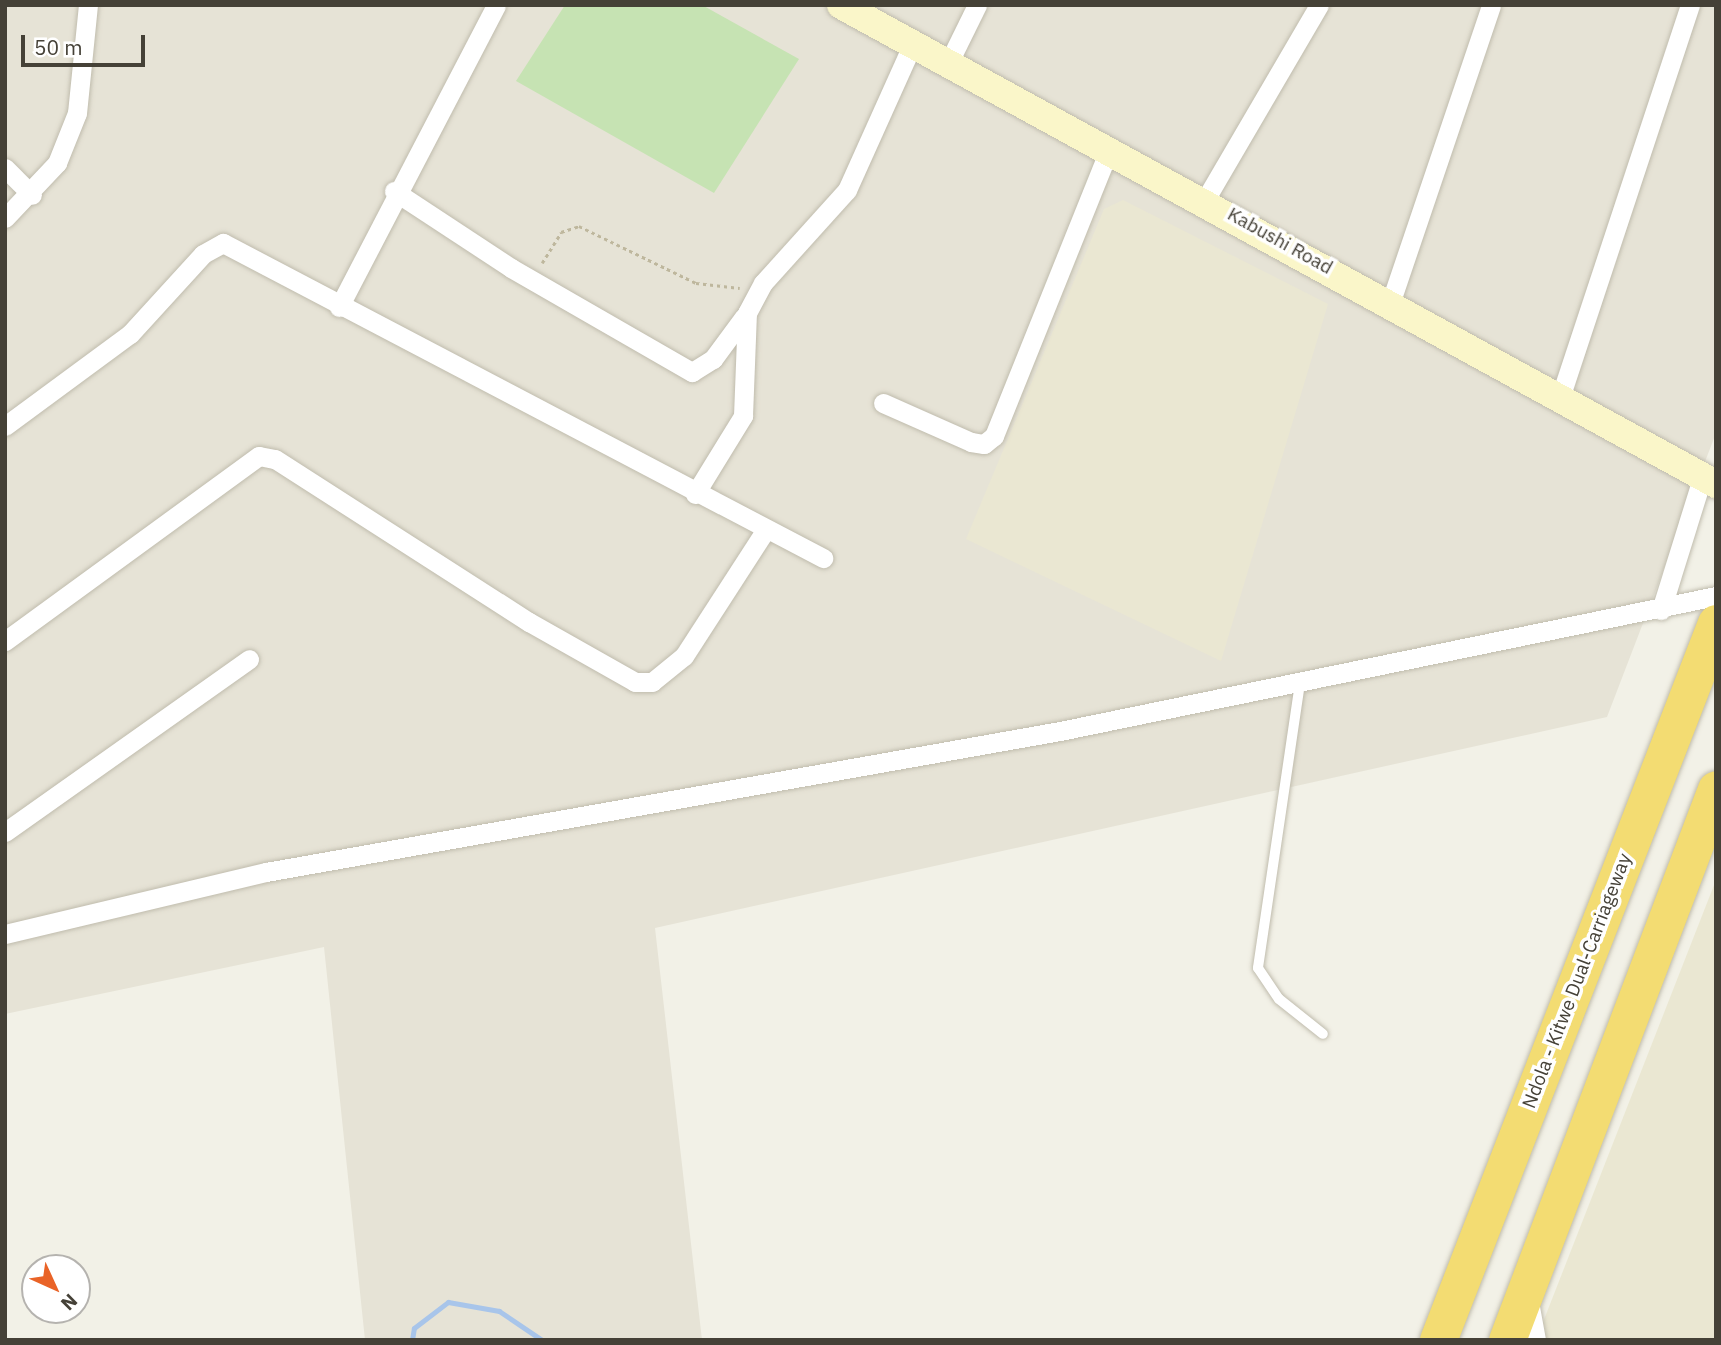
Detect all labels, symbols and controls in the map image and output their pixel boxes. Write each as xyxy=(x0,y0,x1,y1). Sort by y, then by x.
scale bar xyxy=(24,21,149,65)
text: 50 m xyxy=(34,33,83,61)
street label: Kabushi Road xyxy=(1223,203,1337,279)
street label: Ndola - Kitwe Dual-Carriageway xyxy=(1518,850,1636,1112)
north arrow xyxy=(21,1254,91,1324)
text: N xyxy=(56,1289,83,1316)

